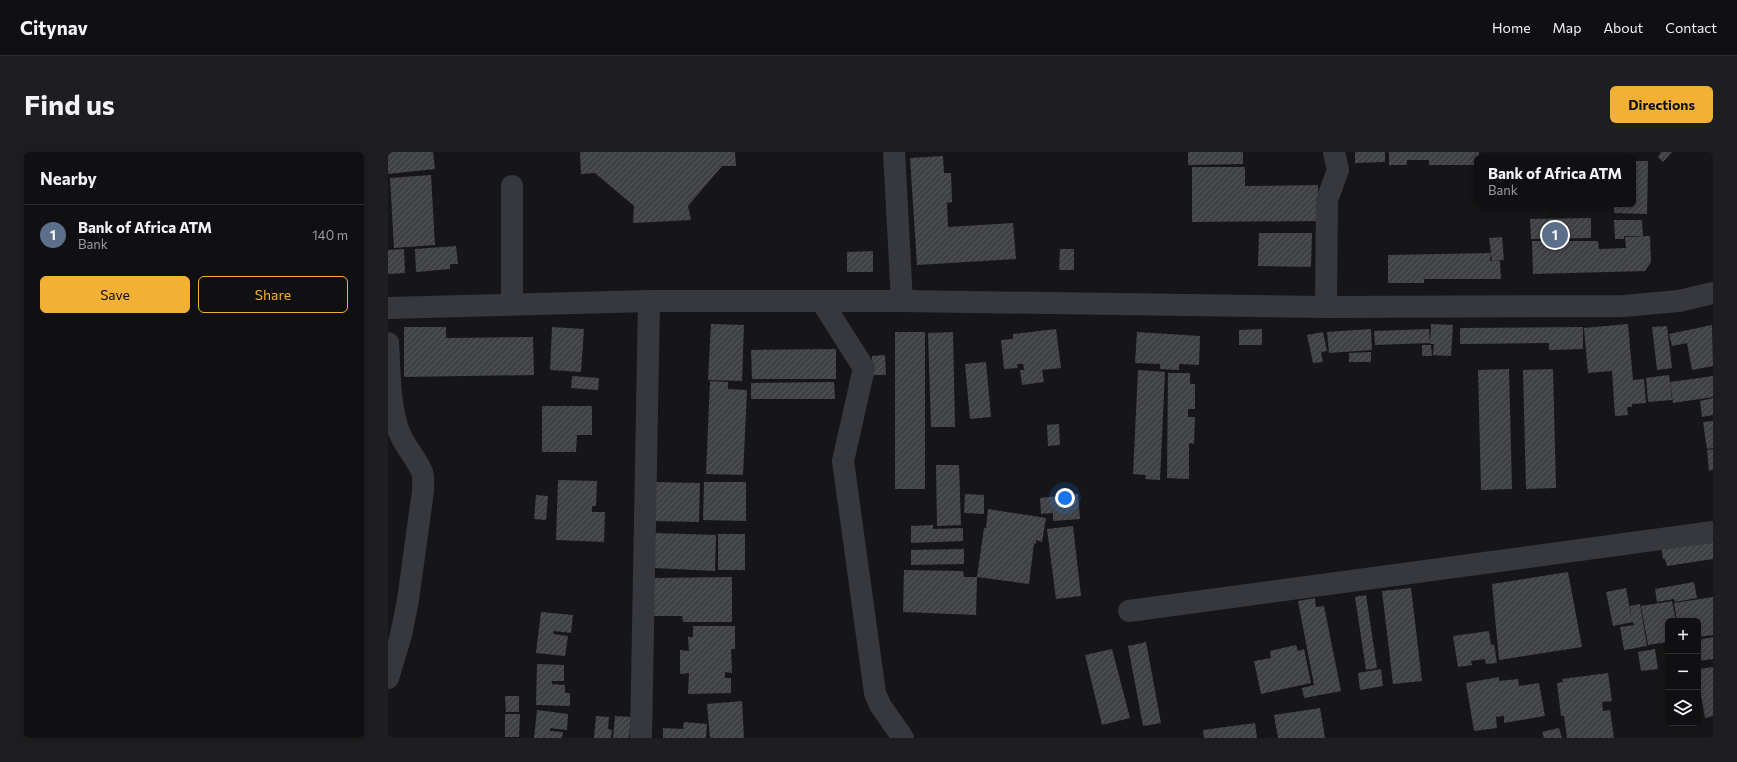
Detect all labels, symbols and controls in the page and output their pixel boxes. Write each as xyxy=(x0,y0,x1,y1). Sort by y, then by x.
text: Citynav xyxy=(20,16,88,39)
text: Home xyxy=(1492,19,1531,36)
text: Map xyxy=(1553,19,1581,36)
text: About xyxy=(1603,19,1643,36)
text: Contact xyxy=(1665,19,1717,36)
button: Directions xyxy=(1610,86,1713,123)
text: Find us xyxy=(24,87,115,121)
popup xyxy=(1474,155,1636,207)
text: Bank of Africa ATM xyxy=(1488,164,1622,182)
text: Nearby xyxy=(40,168,97,189)
text: Bank xyxy=(1488,182,1518,198)
text: Bank of Africa ATM xyxy=(78,218,212,236)
pin: 1 xyxy=(1542,220,1568,250)
text: 1 xyxy=(50,227,56,243)
text: 140 m xyxy=(312,227,348,243)
text: Bank xyxy=(78,236,108,252)
button: Save xyxy=(40,276,190,313)
button: Share xyxy=(198,276,348,313)
your location xyxy=(1055,488,1075,508)
map controls xyxy=(1665,618,1701,726)
button: + xyxy=(1665,618,1701,654)
button: − xyxy=(1665,654,1701,690)
button: layers xyxy=(1665,690,1701,726)

